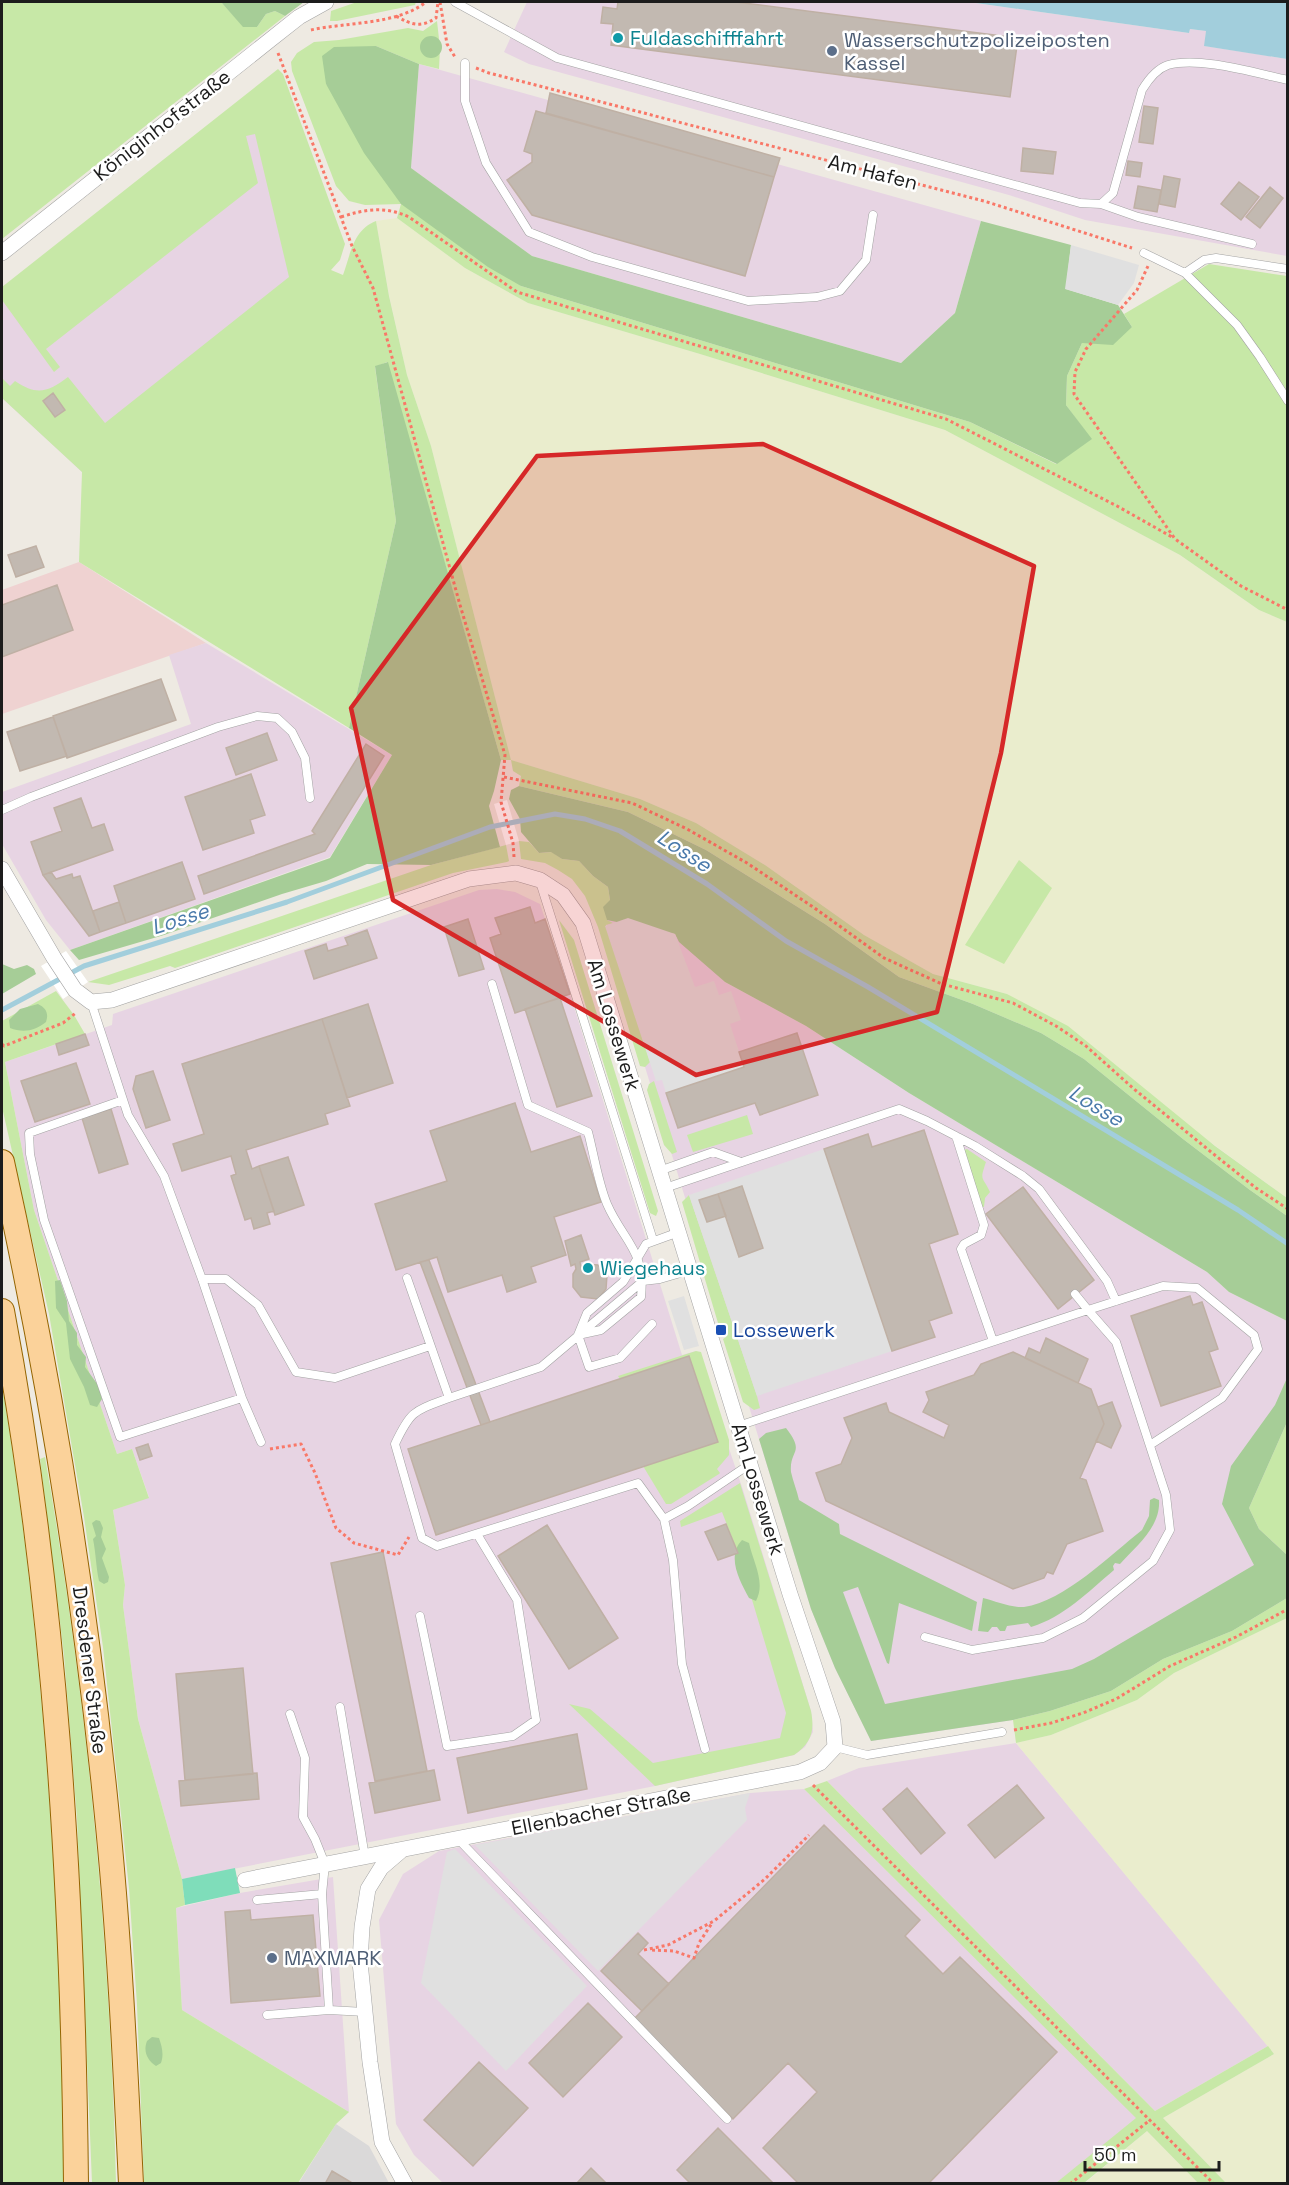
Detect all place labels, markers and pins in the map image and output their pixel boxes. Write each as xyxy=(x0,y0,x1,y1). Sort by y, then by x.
place label: Fuldaschifffahrt xyxy=(630,25,784,51)
place label: Wasserschutzpolizeiposten Kassel xyxy=(844,27,1110,76)
marker: Fuldaschifffahrt xyxy=(611,31,625,45)
marker: Wasserschutzpolizeiposten Kassel xyxy=(825,44,839,58)
place label: Wiegehaus xyxy=(600,1255,705,1281)
marker: Wiegehaus xyxy=(581,1261,595,1275)
place label: Lossewerk xyxy=(733,1317,835,1343)
marker: Lossewerk xyxy=(714,1323,728,1337)
place label: MAXMARK xyxy=(284,1945,381,1971)
marker: MAXMARK xyxy=(265,1951,279,1965)

